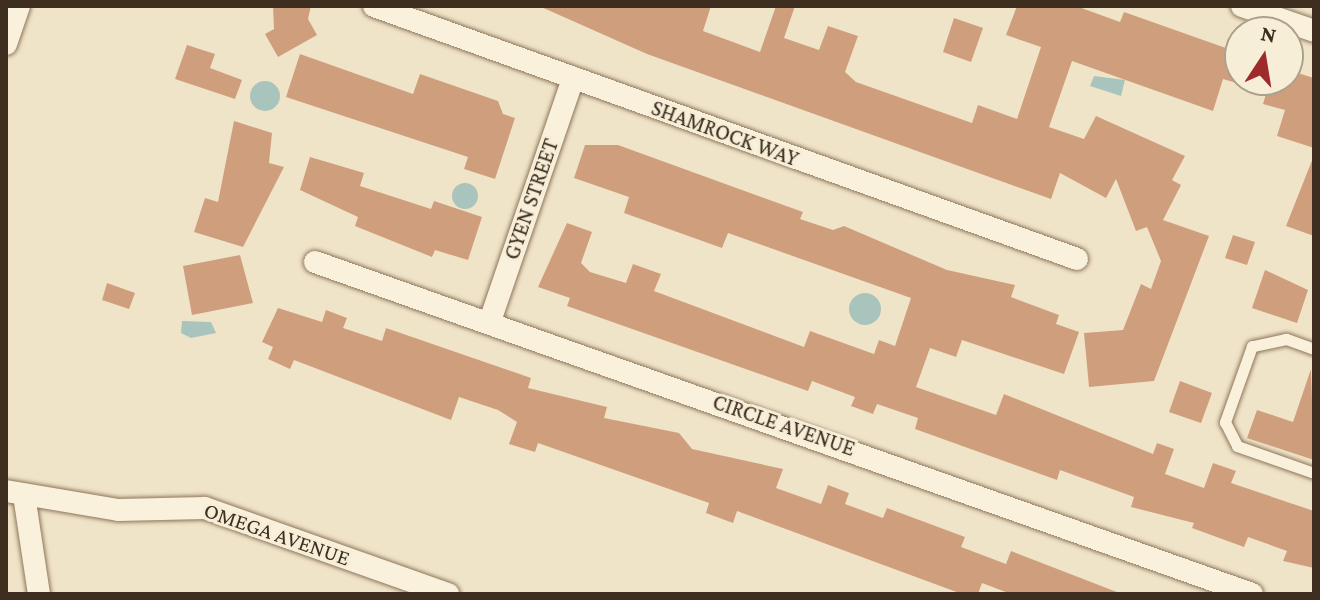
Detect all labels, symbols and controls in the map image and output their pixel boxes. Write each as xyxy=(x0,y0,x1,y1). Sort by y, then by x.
north arrow xyxy=(1224,16,1304,96)
text: N xyxy=(1259,20,1279,48)
street label: SHAMROCK WAY xyxy=(648,94,802,172)
street label: GYEN STREET xyxy=(498,135,564,263)
street label: CIRCLE AVENUE xyxy=(709,388,859,462)
street label: OMEGA AVENUE xyxy=(201,497,353,571)

